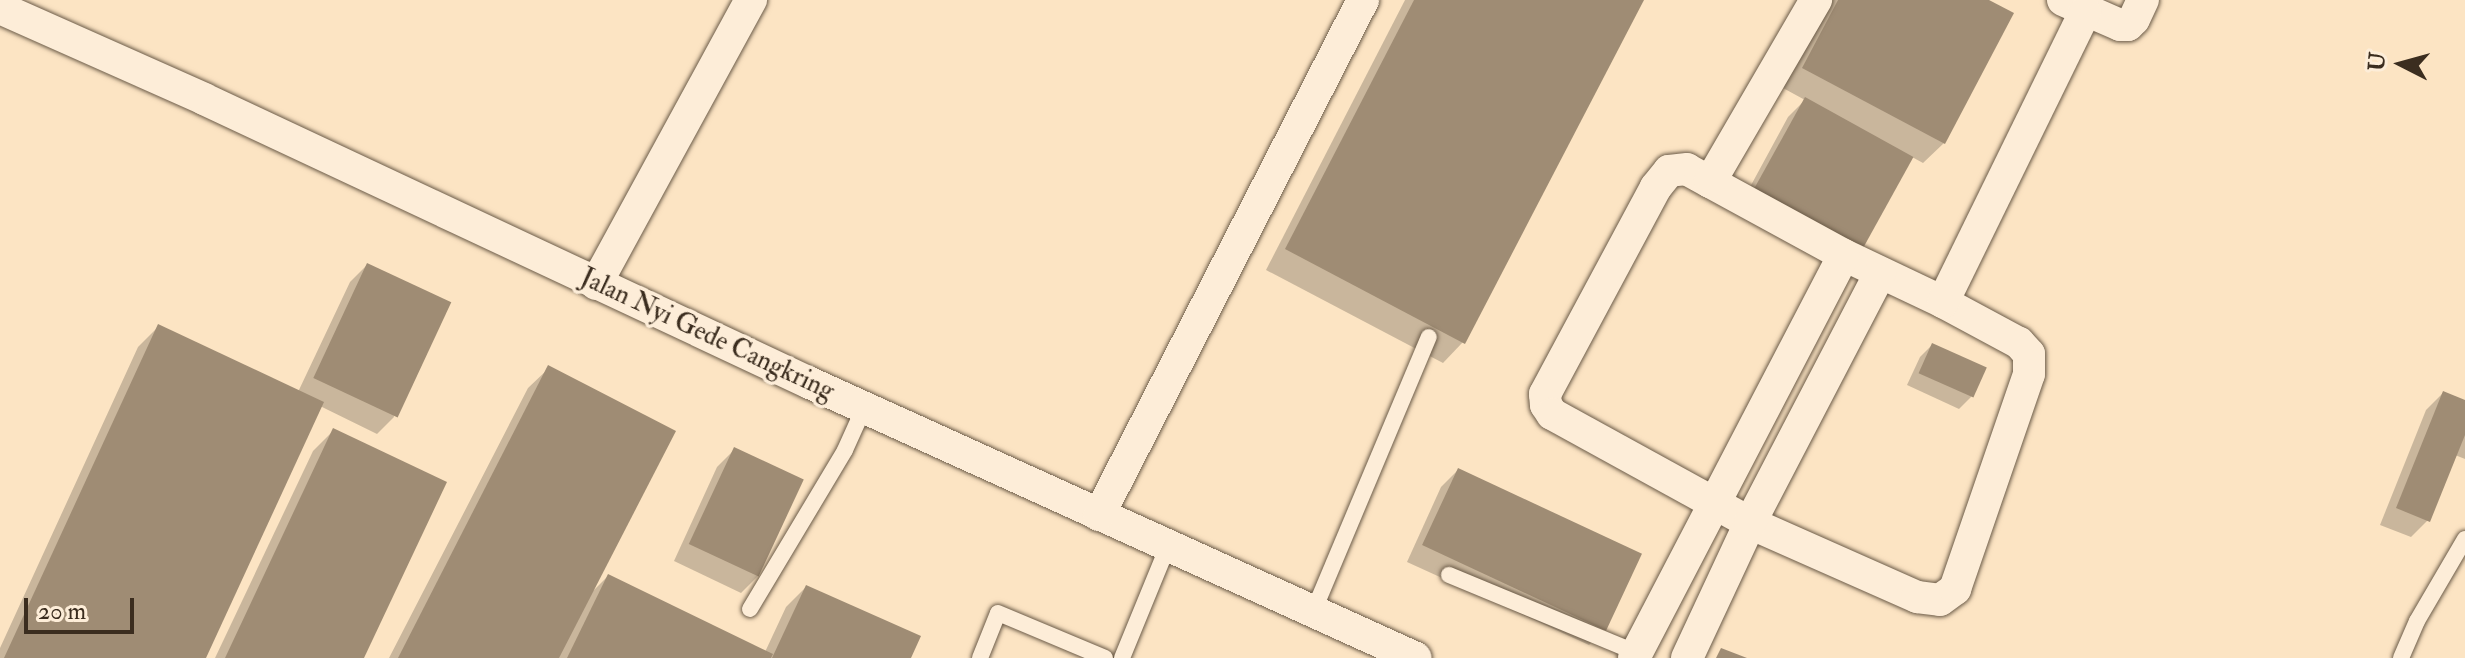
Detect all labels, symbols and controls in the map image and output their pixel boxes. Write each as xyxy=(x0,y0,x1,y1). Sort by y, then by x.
north arrow xyxy=(2361,24,2441,104)
text: U xyxy=(2362,51,2392,72)
street label: Jalan Nyi Gede Cangkring xyxy=(575,262,839,408)
scale bar xyxy=(28,582,138,632)
text: 20 m xyxy=(38,596,86,627)

